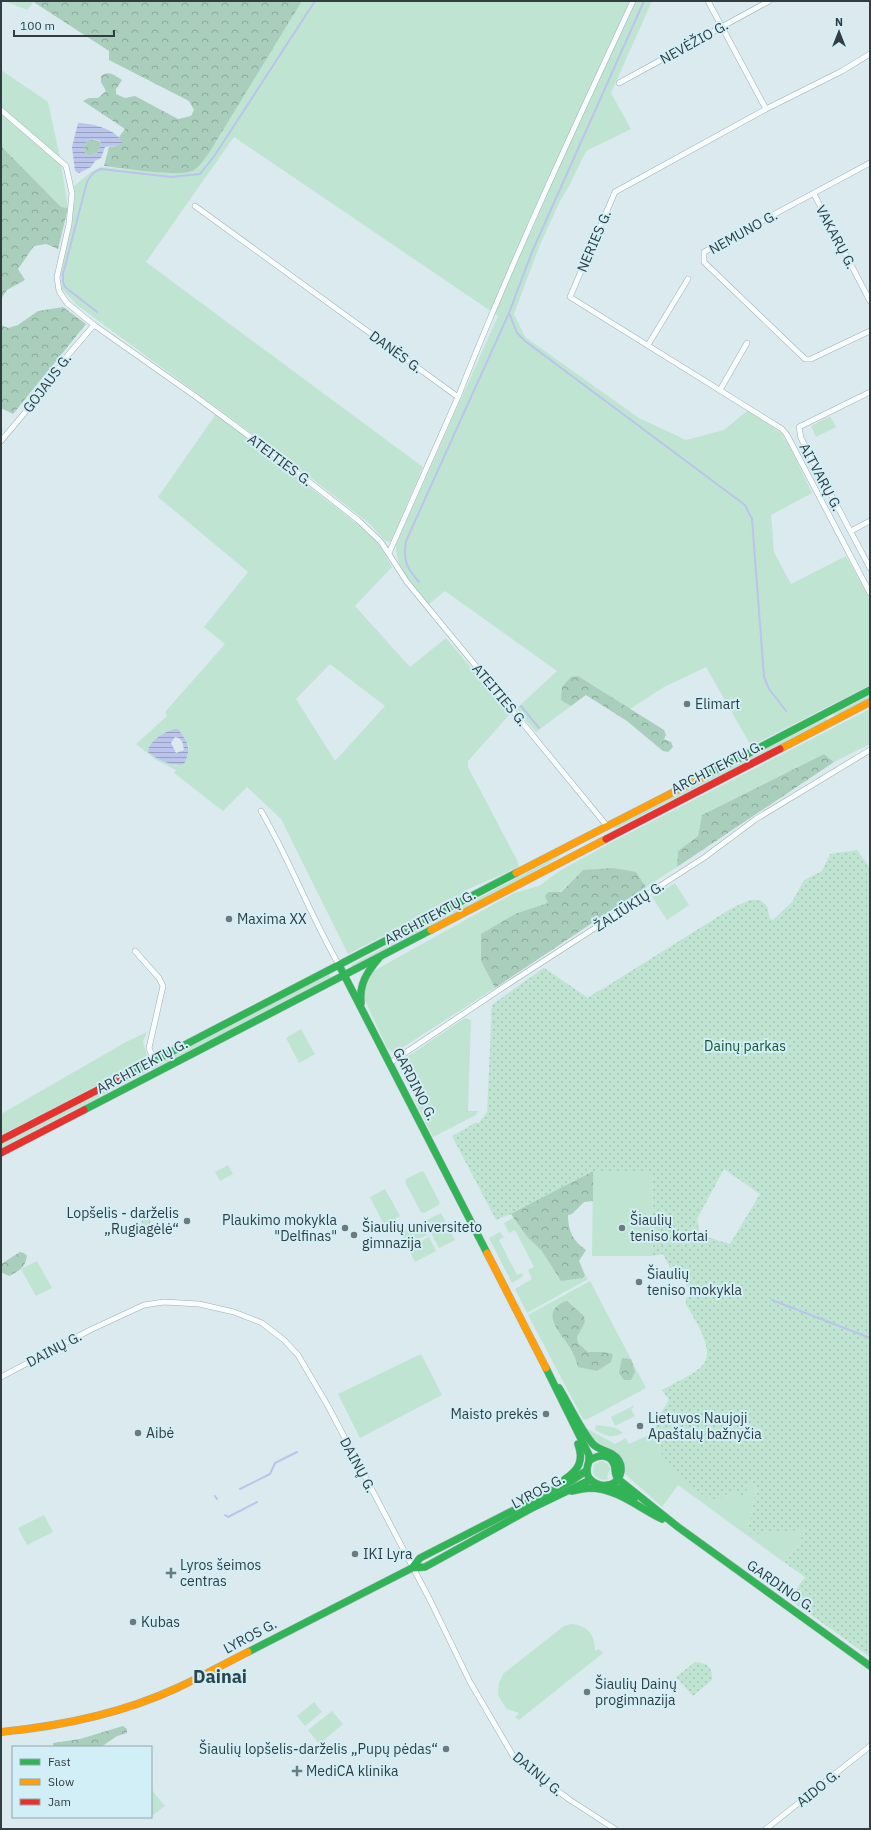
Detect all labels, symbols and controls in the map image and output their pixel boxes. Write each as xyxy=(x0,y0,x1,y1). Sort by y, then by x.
scale bar xyxy=(14,12,114,38)
north arrow xyxy=(819,12,859,52)
street label: NEVĖŽIO G. xyxy=(656,15,731,68)
text: N xyxy=(835,15,843,29)
text: 100 m xyxy=(20,18,55,33)
street label: VAKARŲ G. xyxy=(812,202,860,272)
street label: NEMUNO G. xyxy=(706,206,780,258)
street label: NERIES G. xyxy=(573,207,615,275)
street label: DANĖS G. xyxy=(366,327,426,377)
street label: GOJAUS G. xyxy=(19,350,75,416)
street label: ATEITIES G. xyxy=(244,430,316,490)
street label: AITVARŲ G. xyxy=(796,440,846,514)
street label: ATEITIES G. xyxy=(469,660,531,730)
place label: Elimart xyxy=(695,695,740,713)
marker: Elimart xyxy=(682,699,692,709)
street label: ARCHITEKTŲ G. xyxy=(668,736,766,798)
street label: ŽALIŪKIŲ G. xyxy=(590,876,667,935)
street label: ARCHITEKTŲ G. xyxy=(381,885,479,949)
place label: Maxima XX xyxy=(237,910,307,928)
marker: Maxima XX xyxy=(224,914,234,924)
street label: ARCHITEKTŲ G. xyxy=(93,1034,191,1098)
park label: Dainų parkas xyxy=(704,1037,786,1055)
street label: GARDINO G. xyxy=(389,1045,441,1123)
place label: Lopšelis - darželis „Rugiagėlė“ xyxy=(66,1204,179,1238)
place label: Šiaulių teniso kortai xyxy=(630,1210,708,1245)
place label: Plaukimo mokykla "Delfinas" xyxy=(222,1211,338,1245)
marker: Lopšelis - darželis „Rugiagėlė“ xyxy=(182,1216,192,1226)
place label: Šiaulių universiteto gimnazija xyxy=(362,1217,482,1252)
marker: Plaukimo mokykla "Delfinas" xyxy=(340,1223,350,1233)
marker: Šiaulių teniso kortai xyxy=(617,1223,627,1233)
marker: Šiaulių universiteto gimnazija xyxy=(349,1230,359,1240)
place label: Šiaulių teniso mokykla xyxy=(647,1264,743,1299)
marker: Šiaulių teniso mokykla xyxy=(634,1277,644,1287)
street label: DAINŲ G. xyxy=(23,1327,85,1371)
place label: Maisto prekės xyxy=(450,1405,538,1423)
marker: Maisto prekės xyxy=(541,1409,551,1419)
place label: Lietuvos Naujoji Apaštalų bažnyčia xyxy=(648,1409,762,1443)
marker: Lietuvos Naujoji Apaštalų bažnyčia xyxy=(635,1421,645,1431)
place label: Aibė xyxy=(146,1424,175,1442)
marker: Aibė xyxy=(133,1428,143,1438)
street label: DAINŲ G. xyxy=(336,1434,380,1496)
street label: LYROS G. xyxy=(508,1469,568,1513)
place label: IKI Lyra xyxy=(363,1545,413,1563)
marker: IKI Lyra xyxy=(350,1549,360,1559)
place label: Lyros šeimos centras xyxy=(180,1556,262,1590)
street label: GARDINO G. xyxy=(743,1556,819,1616)
marker: Lyros šeimos centras xyxy=(165,1567,177,1579)
place label: Kubas xyxy=(141,1613,180,1631)
street label: LYROS G. xyxy=(220,1614,280,1658)
marker: Kubas xyxy=(128,1617,138,1627)
district label: Dainai xyxy=(193,1665,247,1688)
place label: Šiaulių Dainų progimnazija xyxy=(595,1674,677,1709)
marker: Šiaulių Dainų progimnazija xyxy=(582,1687,592,1697)
place label: Šiaulių lopšelis-darželis „Pupų pėdas“ xyxy=(199,1739,438,1758)
marker: Šiaulių lopšelis-darželis „Pupų pėdas“ xyxy=(441,1744,451,1754)
legend xyxy=(12,1746,152,1818)
street label: DAINŲ G. xyxy=(509,1748,567,1800)
text: Fast xyxy=(48,1754,71,1769)
place label: MediCA klinika xyxy=(306,1762,399,1780)
marker: MediCA klinika xyxy=(291,1765,303,1777)
street label: AIDO G. xyxy=(793,1765,843,1811)
text: Slow xyxy=(48,1774,74,1789)
text: Jam xyxy=(48,1794,71,1809)

